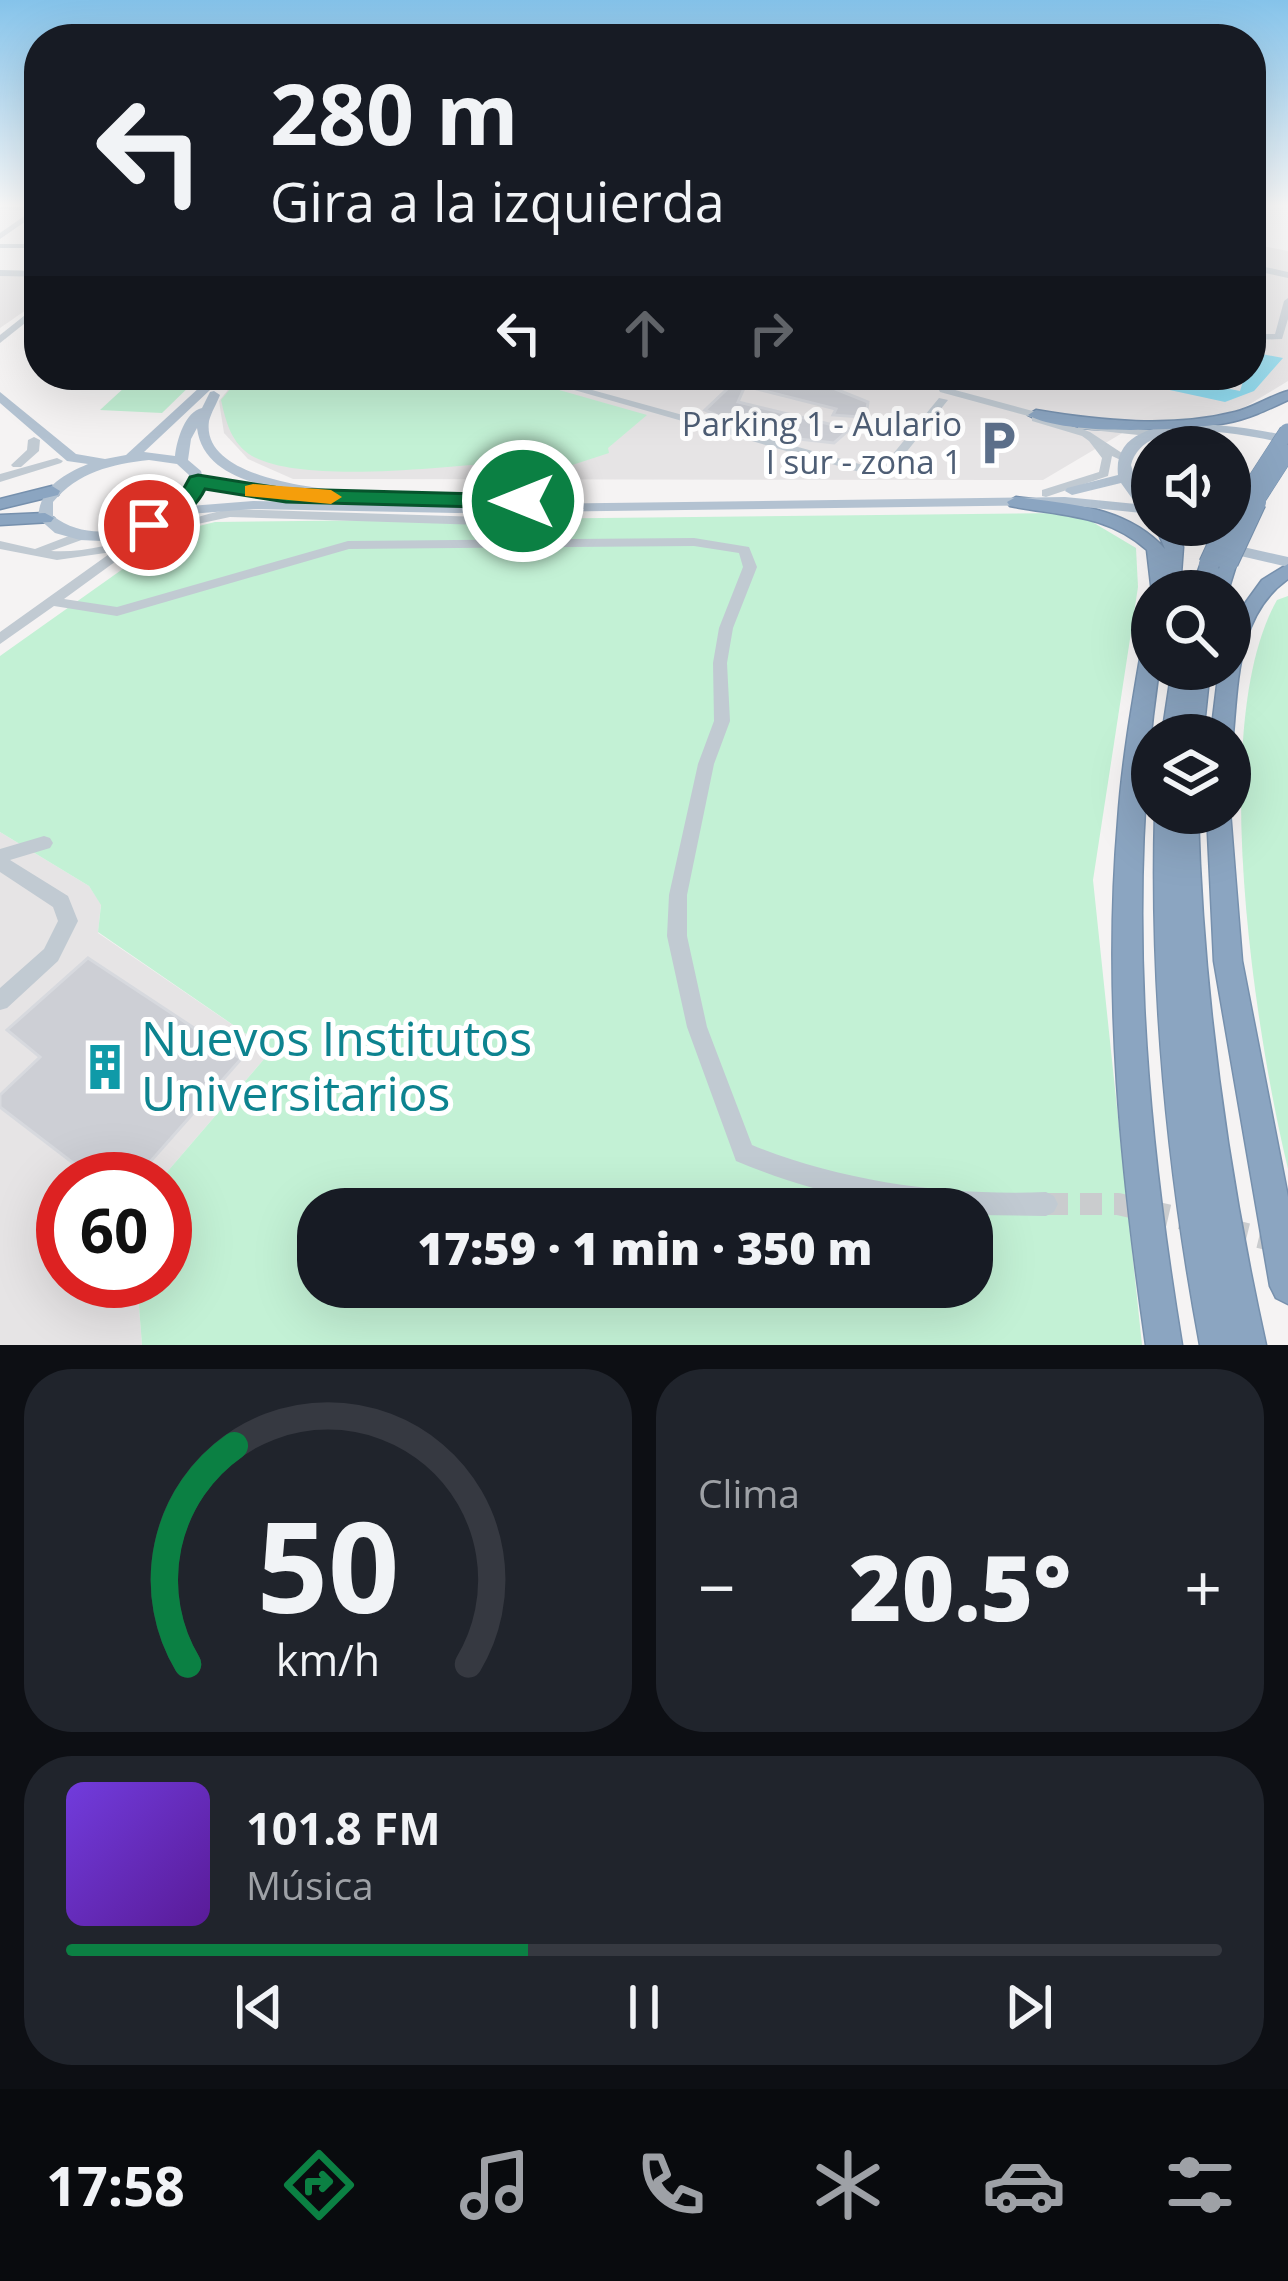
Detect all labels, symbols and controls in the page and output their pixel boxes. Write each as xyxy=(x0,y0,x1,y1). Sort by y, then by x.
text: 280 m xyxy=(270,55,518,170)
icon: left xyxy=(72,72,228,228)
text: Gira a la izquierda xyxy=(270,164,725,238)
icon: left xyxy=(486,300,552,366)
icon: ahead xyxy=(612,300,678,366)
icon: right xyxy=(738,300,804,366)
place label: Parking 1 - Aulario I sur - zona 1 xyxy=(682,401,962,484)
parking icon: Parking 1 - Aulario I sur - zona 1 xyxy=(973,418,1023,468)
map controls xyxy=(1131,426,1251,834)
button: sound xyxy=(1131,426,1251,546)
position arrow xyxy=(460,438,586,564)
pin xyxy=(98,474,200,576)
icon: arrive xyxy=(116,492,182,558)
button: search xyxy=(1131,570,1251,690)
button: layers xyxy=(1131,714,1251,834)
place label: Nuevos Institutos Universitarios xyxy=(141,1005,532,1125)
building icon: Nuevos Institutos Universitarios xyxy=(80,1042,130,1092)
speed limit sign: 60 xyxy=(36,1152,192,1308)
text: 17:59 · 1 min · 350 m xyxy=(418,1217,872,1278)
text: Clima xyxy=(698,1466,800,1519)
text: 50 xyxy=(257,1480,399,1650)
text: 20.5° xyxy=(849,1525,1071,1647)
text: − xyxy=(698,1541,736,1631)
text: + xyxy=(1184,1541,1222,1631)
text: km/h xyxy=(276,1629,380,1688)
text: 101.8 FM xyxy=(246,1797,441,1858)
text: Música xyxy=(246,1858,374,1911)
icon: previous xyxy=(226,1974,292,2040)
icon: pause xyxy=(611,1974,677,2040)
icon: next xyxy=(996,1974,1062,2040)
icon: directions xyxy=(277,2143,361,2227)
icon: music xyxy=(453,2143,537,2227)
icon: phone xyxy=(629,2143,713,2227)
icon: climate xyxy=(806,2143,890,2227)
icon: car xyxy=(982,2143,1066,2227)
icon: filters xyxy=(1158,2143,1242,2227)
text: 17:58 xyxy=(46,2148,185,2222)

